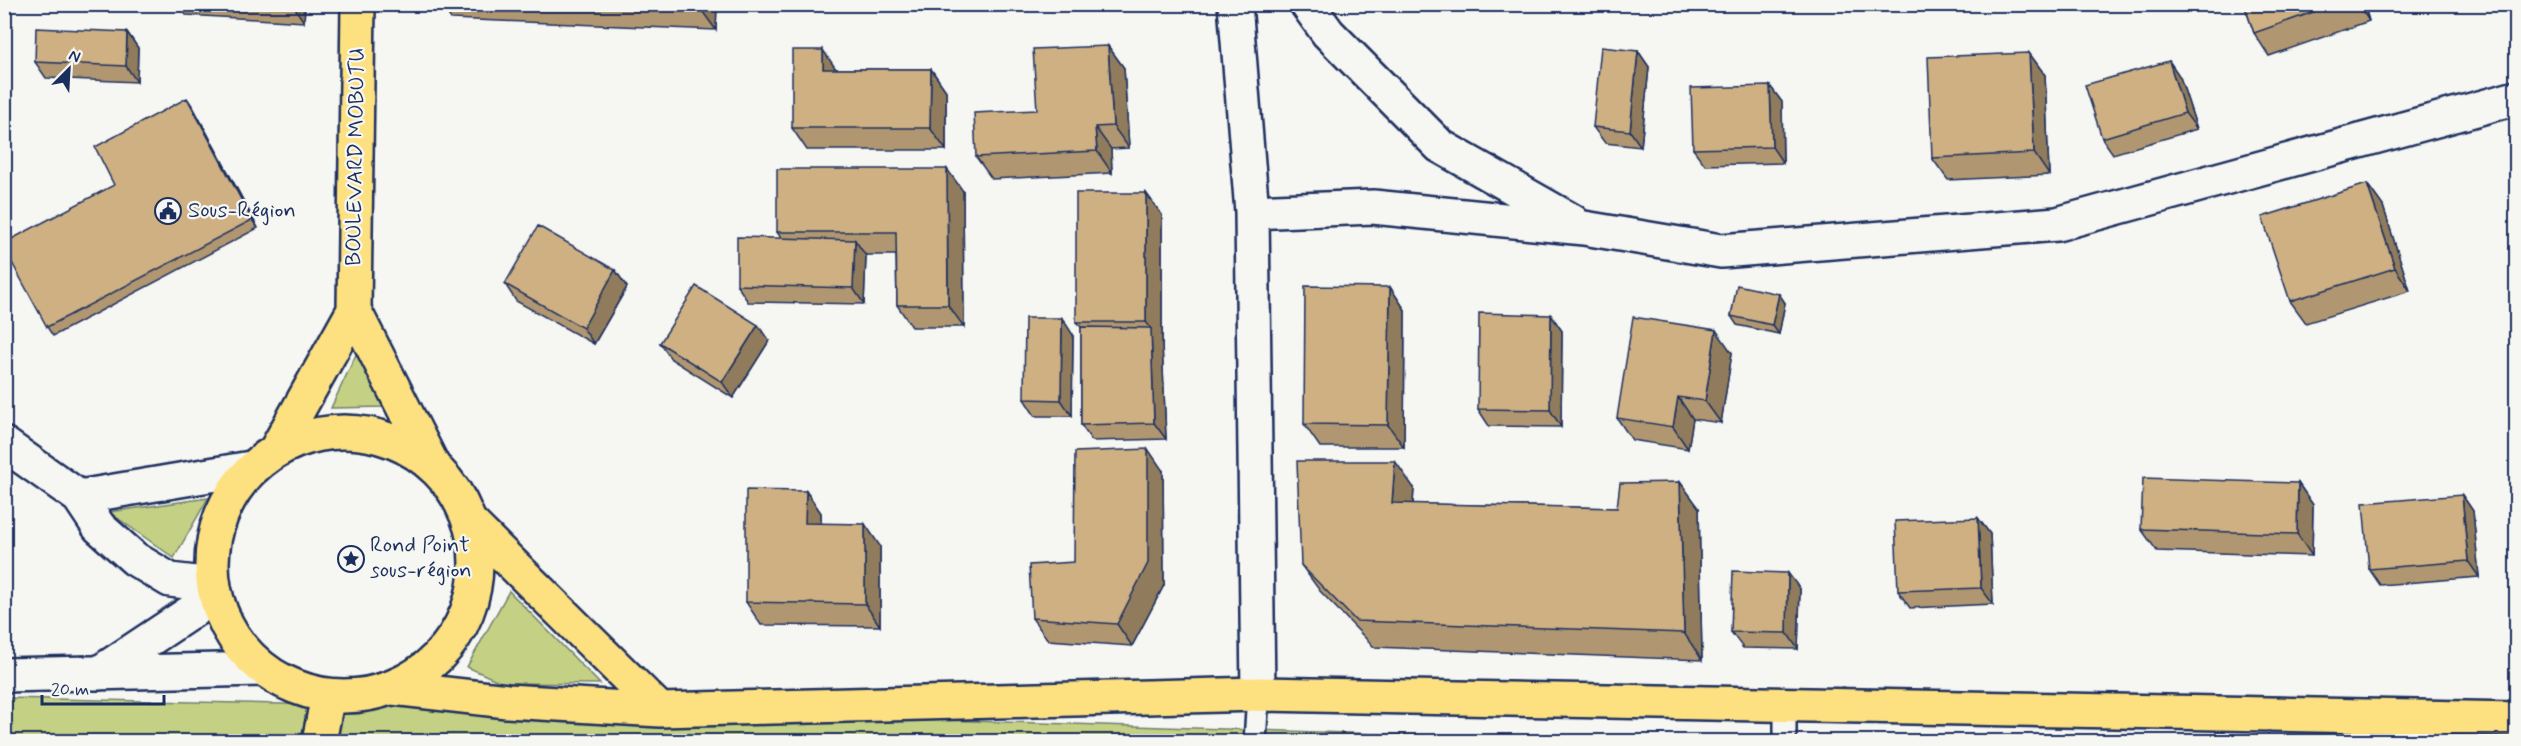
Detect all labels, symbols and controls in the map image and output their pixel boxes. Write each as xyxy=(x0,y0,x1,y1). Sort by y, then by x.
north arrow xyxy=(39,39,99,99)
text: N xyxy=(65,45,84,68)
street label: BOULEVARD MOBUTU xyxy=(340,48,372,266)
public building icon: Sous-Région xyxy=(153,196,183,226)
place label: Sous-Région xyxy=(188,197,296,226)
place label: Rond Point sous-région xyxy=(370,532,472,586)
place icon: Rond Point sous-région xyxy=(336,544,366,574)
scale bar xyxy=(42,668,164,706)
text: 20 m xyxy=(51,678,89,702)

